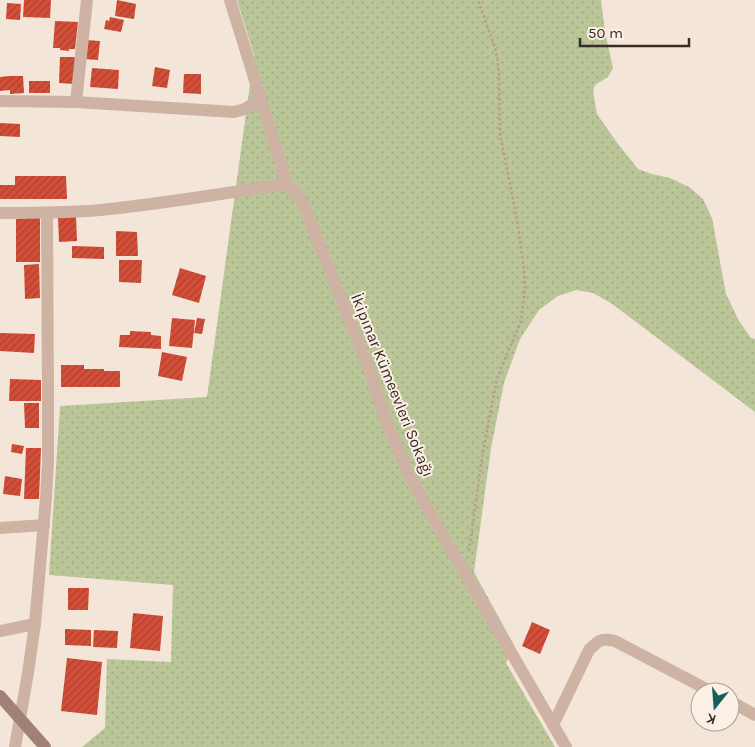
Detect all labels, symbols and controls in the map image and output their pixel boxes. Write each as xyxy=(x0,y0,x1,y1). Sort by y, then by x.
scale bar xyxy=(580,15,689,47)
text: 50 m xyxy=(588,24,623,42)
street label: İkipınar Kümeevleri Sokağı xyxy=(347,291,438,480)
north arrow xyxy=(690,682,740,732)
text: K xyxy=(704,709,718,728)

